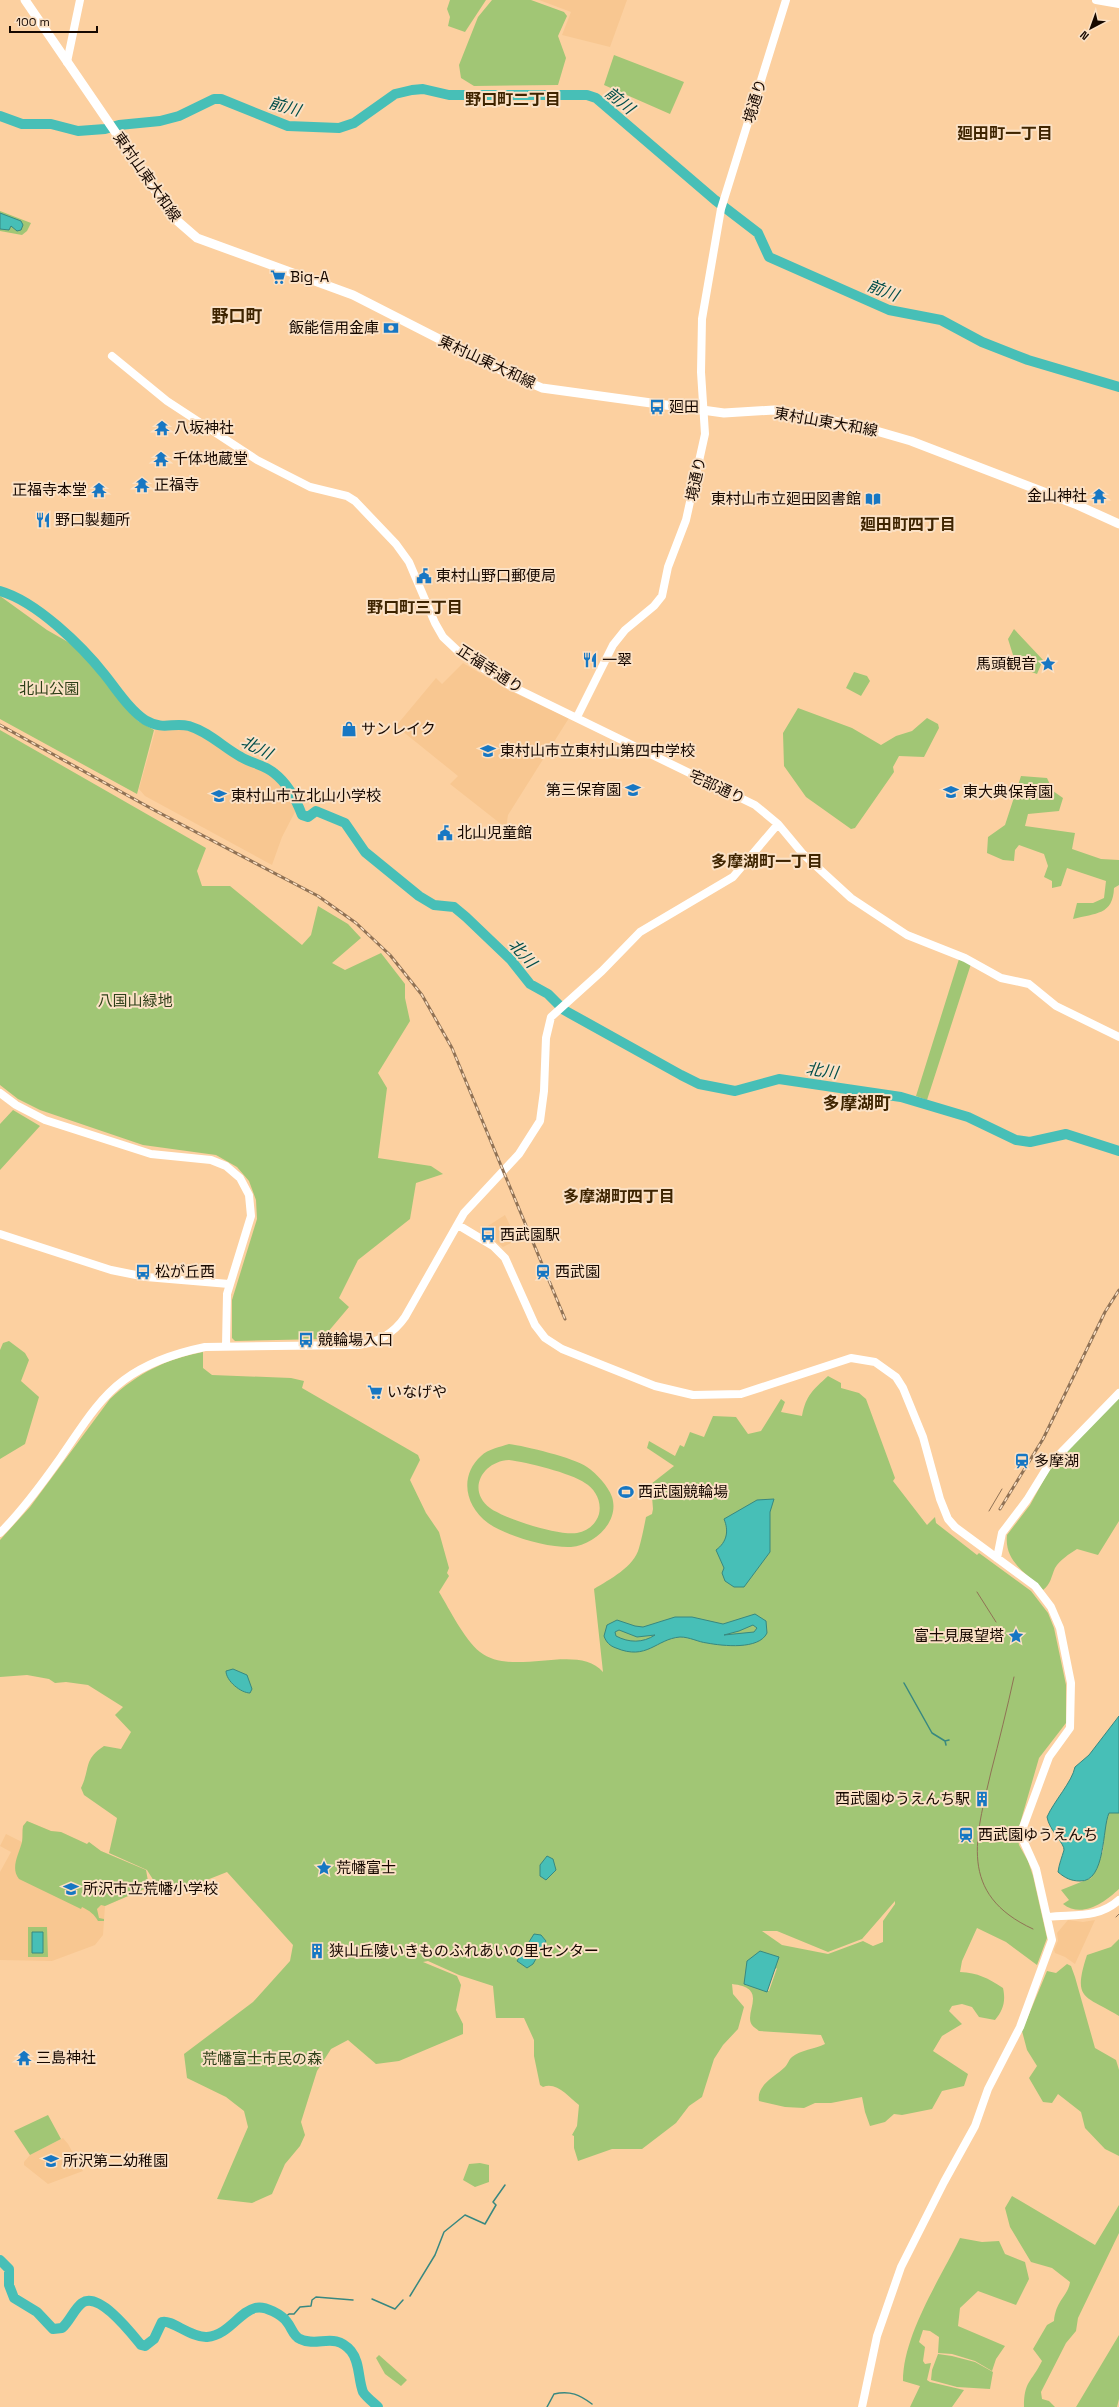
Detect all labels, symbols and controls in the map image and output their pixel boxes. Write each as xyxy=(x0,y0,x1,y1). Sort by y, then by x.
scale bar xyxy=(10,8,97,34)
north arrow xyxy=(1071,8,1111,48)
text: 100 m xyxy=(16,14,50,30)
text: N xyxy=(1077,28,1092,43)
street label: 境通り xyxy=(739,77,770,125)
water label: 前川 xyxy=(601,82,640,120)
district label: 野口町二丁目 xyxy=(465,89,561,110)
water label: 前川 xyxy=(267,92,305,122)
district label: 廻田町一丁目 xyxy=(957,123,1053,144)
street label: 東村山東大和線 xyxy=(110,128,185,225)
place label: Big-A xyxy=(290,267,330,286)
supermarket icon: Big-A xyxy=(269,268,287,286)
water label: 前川 xyxy=(864,275,903,307)
district label: 野口町 xyxy=(212,305,263,327)
place label: 飯能信用金庫 xyxy=(289,318,379,337)
bank icon: 飯能信用金庫 xyxy=(382,319,400,337)
street label: 東村山東大和線 xyxy=(436,331,539,392)
place label: 廻田 xyxy=(669,397,699,416)
bus stop icon: 廻田 xyxy=(648,398,666,416)
street label: 東村山東大和線 xyxy=(773,403,879,440)
place label: 八坂神社 xyxy=(174,418,234,437)
temple icon: 八坂神社 xyxy=(153,419,171,437)
place label: 千体地蔵堂 xyxy=(173,449,248,468)
temple icon: 千体地蔵堂 xyxy=(152,450,170,468)
street label: 境通り xyxy=(682,455,709,503)
place label: 正福寺 xyxy=(154,475,199,494)
temple icon: 正福寺 xyxy=(133,476,151,494)
place label: 正福寺本堂 xyxy=(12,480,87,499)
temple icon: 正福寺本堂 xyxy=(90,481,108,499)
place label: 金山神社 xyxy=(1027,486,1087,505)
temple icon: 金山神社 xyxy=(1090,487,1108,505)
place label: 東村山市立廻田図書館 xyxy=(711,489,861,508)
library icon: 東村山市立廻田図書館 xyxy=(864,490,882,508)
place label: 野口製麺所 xyxy=(55,510,130,529)
restaurant icon: 野口製麺所 xyxy=(34,511,52,529)
district label: 廻田町四丁目 xyxy=(860,514,956,535)
place label: 東村山野口郵便局 xyxy=(436,566,556,585)
public building icon: 東村山野口郵便局 xyxy=(415,567,433,585)
district label: 野口町三丁目 xyxy=(367,597,463,618)
street label: 正福寺通り xyxy=(454,640,527,697)
place label: 一翠 xyxy=(602,650,632,669)
restaurant icon: 一翠 xyxy=(581,651,599,669)
place label: 馬頭観音 xyxy=(976,654,1036,673)
place icon: 馬頭観音 xyxy=(1039,655,1057,673)
park label: 北山公園 xyxy=(19,679,79,698)
place label: サンレイク xyxy=(361,719,436,738)
shop icon: サンレイク xyxy=(340,720,358,738)
water label: 北川 xyxy=(238,731,278,765)
place label: 東村山市立東村山第四中学校 xyxy=(500,741,695,760)
school or university icon: 東村山市立東村山第四中学校 xyxy=(479,742,497,760)
street label: 宅部通り xyxy=(686,765,748,808)
place label: 第三保育園 xyxy=(546,780,621,799)
school or university icon: 第三保育園 xyxy=(624,781,642,799)
place label: 東大典保育園 xyxy=(963,782,1053,801)
school or university icon: 東大典保育園 xyxy=(942,783,960,801)
place label: 東村山市立北山小学校 xyxy=(231,786,381,805)
school or university icon: 東村山市立北山小学校 xyxy=(210,787,228,805)
place label: 北山児童館 xyxy=(457,823,532,842)
public building icon: 北山児童館 xyxy=(436,824,454,842)
district label: 多摩湖町一丁目 xyxy=(711,851,823,872)
water label: 北川 xyxy=(504,934,542,974)
park label: 八国山緑地 xyxy=(97,991,173,1010)
water label: 北川 xyxy=(805,1058,841,1083)
district label: 多摩湖町 xyxy=(823,1092,891,1114)
district label: 多摩湖町四丁目 xyxy=(563,1186,675,1207)
place label: 西武園駅 xyxy=(500,1225,560,1244)
bus stop icon: 西武園駅 xyxy=(479,1226,497,1244)
place label: 松が丘西 xyxy=(155,1262,215,1281)
place label: 西武園 xyxy=(555,1262,600,1281)
bus stop icon: 松が丘西 xyxy=(134,1263,152,1281)
station icon: 西武園 xyxy=(534,1263,552,1281)
place label: 競輪場入口 xyxy=(318,1330,393,1349)
bus stop icon: 競輪場入口 xyxy=(297,1331,315,1349)
place label: いなげや xyxy=(387,1382,447,1401)
supermarket icon: いなげや xyxy=(366,1383,384,1401)
place label: 多摩湖 xyxy=(1034,1451,1079,1470)
station icon: 多摩湖 xyxy=(1013,1452,1031,1470)
place label: 西武園競輪場 xyxy=(638,1482,728,1501)
sports icon: 西武園競輪場 xyxy=(617,1483,635,1501)
place label: 富士見展望塔 xyxy=(914,1626,1004,1645)
place icon: 富士見展望塔 xyxy=(1007,1627,1025,1645)
place label: 西武園ゆうえんち駅 xyxy=(835,1789,970,1808)
building icon: 西武園ゆうえんち駅 xyxy=(973,1790,991,1808)
place label: 西武園ゆうえんち xyxy=(978,1825,1098,1844)
station icon: 西武園ゆうえんち xyxy=(957,1826,975,1844)
place label: 荒幡富士 xyxy=(336,1858,396,1877)
place icon: 荒幡富士 xyxy=(315,1859,333,1877)
place label: 所沢市立荒幡小学校 xyxy=(83,1879,218,1898)
school or university icon: 所沢市立荒幡小学校 xyxy=(62,1880,80,1898)
place label: 狭山丘陵いきものふれあいの里センター xyxy=(329,1941,599,1960)
building icon: 狭山丘陵いきものふれあいの里センター xyxy=(308,1942,326,1960)
place label: 三島神社 xyxy=(36,2048,96,2067)
temple icon: 三島神社 xyxy=(15,2049,33,2067)
park label: 荒幡富士市民の森 xyxy=(202,2049,322,2068)
place label: 所沢第二幼稚園 xyxy=(63,2151,168,2170)
school or university icon: 所沢第二幼稚園 xyxy=(42,2152,60,2170)

